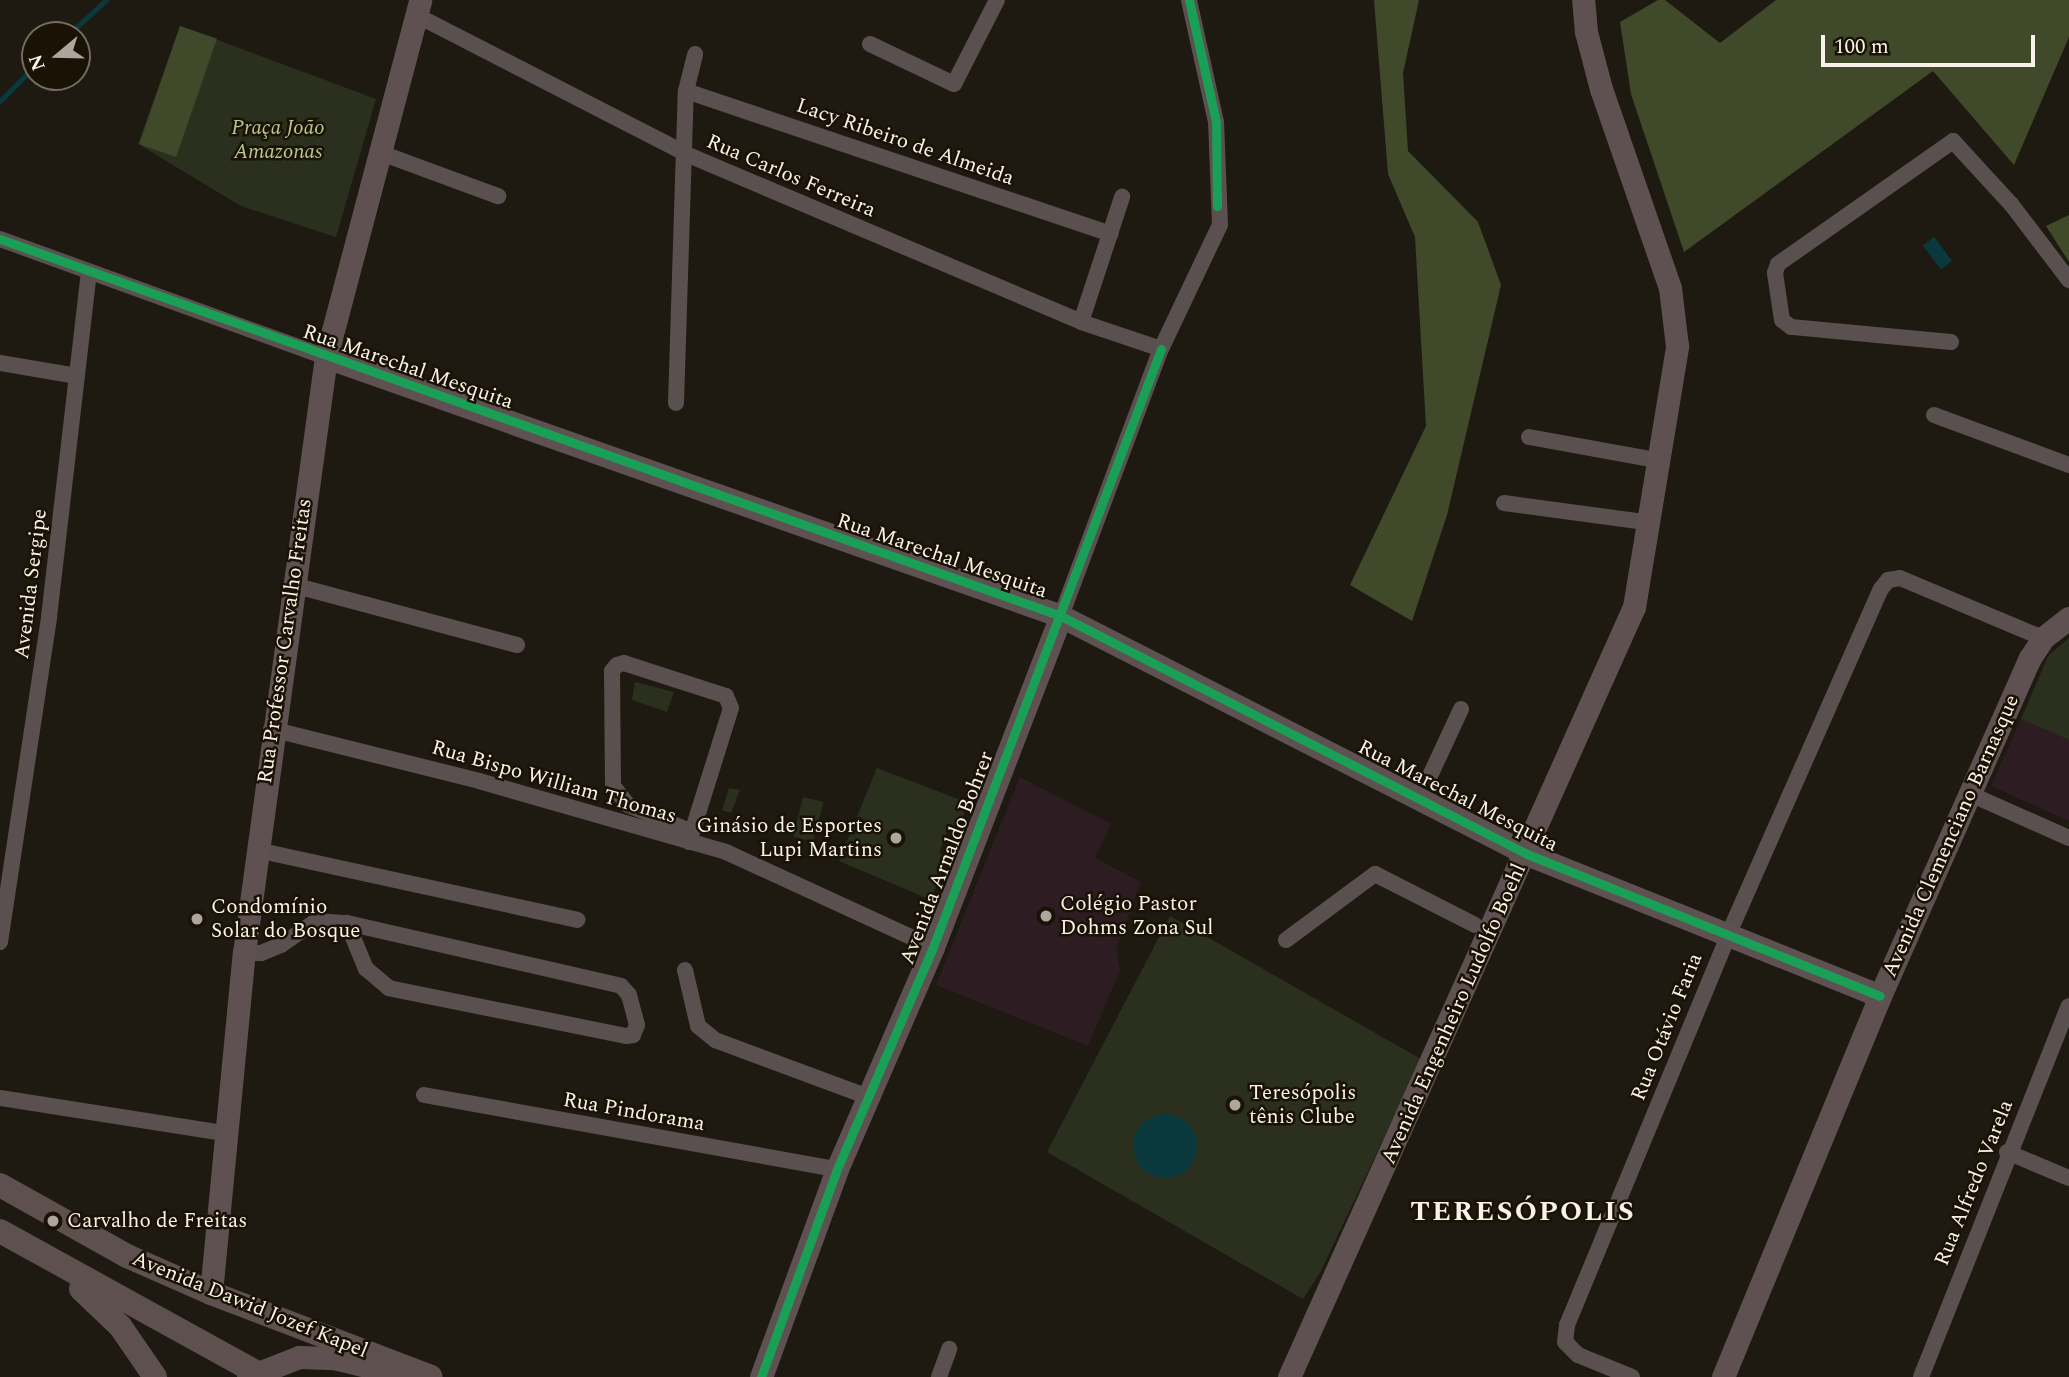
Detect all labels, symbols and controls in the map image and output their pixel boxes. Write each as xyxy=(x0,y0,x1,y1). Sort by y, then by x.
north arrow xyxy=(21,21,91,91)
scale bar xyxy=(1824,21,2038,65)
text: 100 m xyxy=(1834,31,1889,63)
text: N xyxy=(21,50,54,74)
street label: Lacy Ribeiro de Almeida xyxy=(793,93,1017,191)
park label: Praça João Amazonas xyxy=(231,115,325,165)
street label: Rua Carlos Ferreira xyxy=(703,129,879,223)
street label: Rua Marechal Mesquita xyxy=(299,319,517,415)
street label: Rua Professor Carvalho Freitas xyxy=(253,497,317,785)
street label: Avenida Sergipe xyxy=(9,507,53,661)
street label: Rua Marechal Mesquita xyxy=(833,508,1051,604)
street label: Avenida Clemenciano Barnasque xyxy=(1877,691,2025,981)
street label: Rua Bispo William Thomas xyxy=(429,735,679,829)
street label: Rua Marechal Mesquita xyxy=(1354,735,1562,857)
street label: Avenida Arnaldo Bohrer xyxy=(895,748,999,968)
place label: Ginásio de Esportes Lupi Martins xyxy=(696,813,882,863)
marker: Ginásio de Esportes Lupi Martins xyxy=(888,830,904,846)
street label: Avenida Engenheiro Ludolfo Boehl xyxy=(1376,860,1532,1168)
place label: Colégio Pastor Dohms Zona Sul xyxy=(1060,891,1213,941)
place label: Condomínio Solar do Bosque xyxy=(211,894,360,944)
marker: Colégio Pastor Dohms Zona Sul xyxy=(1038,908,1054,924)
marker: Condomínio Solar do Bosque xyxy=(189,911,205,927)
street label: Rua Otávio Faria xyxy=(1626,949,1708,1105)
place label: Teresópolis tênis Clube xyxy=(1249,1080,1356,1130)
street label: Rua Pindorama xyxy=(561,1087,707,1137)
street label: Rua Alfredo Varela xyxy=(1929,1096,2019,1270)
marker: Teresópolis tênis Clube xyxy=(1227,1097,1243,1113)
district label: TERESÓPOLIS xyxy=(1412,1195,1634,1229)
place label: Carvalho de Freitas xyxy=(67,1208,247,1234)
marker: Carvalho de Freitas xyxy=(45,1213,61,1229)
street label: Avenida Dawid Jozef Kapel xyxy=(129,1246,371,1364)

